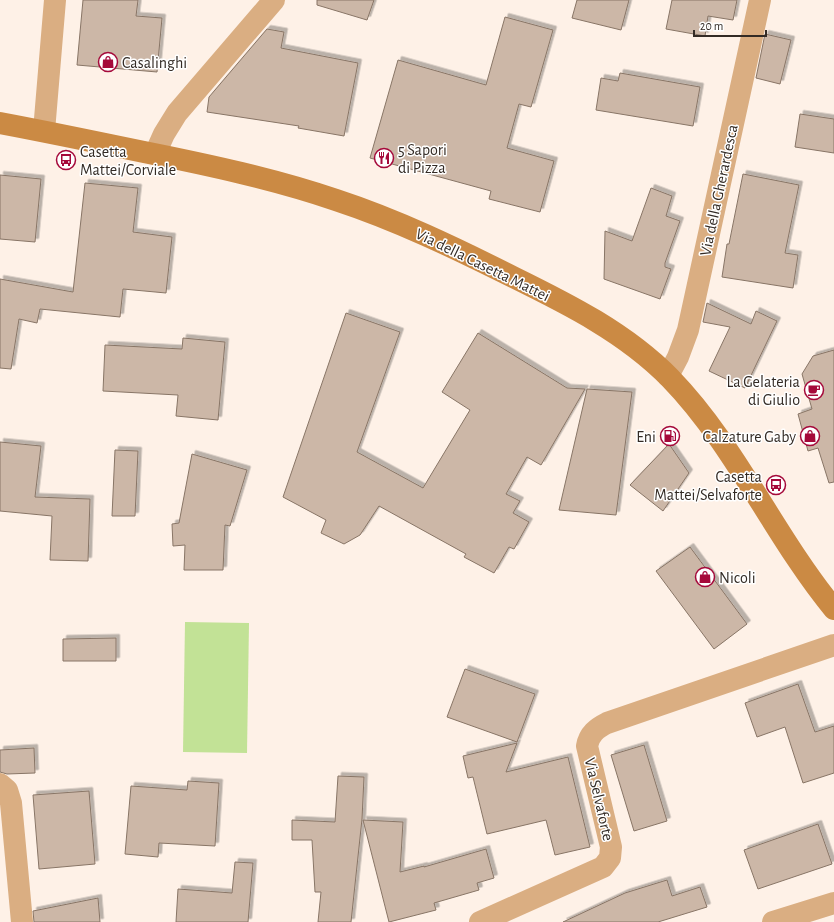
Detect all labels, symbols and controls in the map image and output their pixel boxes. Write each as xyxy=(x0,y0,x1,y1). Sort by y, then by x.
scale bar xyxy=(694,12,766,38)
text: 20 m xyxy=(700,20,723,32)
shop icon: Casalinghi xyxy=(97,51,119,73)
place label: Casalinghi xyxy=(122,55,187,71)
street label: Via della Gherardesca xyxy=(697,123,741,257)
place label: 5 Sapori di Pizza xyxy=(398,142,447,176)
place label: Casetta Mattei/Corviale xyxy=(80,144,176,178)
restaurant icon: 5 Sapori di Pizza xyxy=(373,147,395,169)
bus stop icon: Casetta Mattei/Corviale xyxy=(55,149,77,171)
street label: Via della Casetta Mattei xyxy=(413,226,552,304)
place label: La Gelateria di Giulio xyxy=(727,374,800,408)
cafe icon: La Gelateria di Giulio xyxy=(803,379,825,401)
fuel station icon: Eni xyxy=(659,425,681,447)
shop icon: Calzature Gaby xyxy=(799,425,821,447)
place label: Eni xyxy=(636,429,656,445)
place label: Calzature Gaby xyxy=(702,429,796,446)
place label: Casetta Mattei/Selvaforte xyxy=(654,469,762,503)
bus stop icon: Casetta Mattei/Selvaforte xyxy=(765,474,787,496)
shop icon: Nicoli xyxy=(694,566,716,588)
place label: Nicoli xyxy=(719,570,756,586)
street label: Via Selvaforte xyxy=(582,756,616,842)

